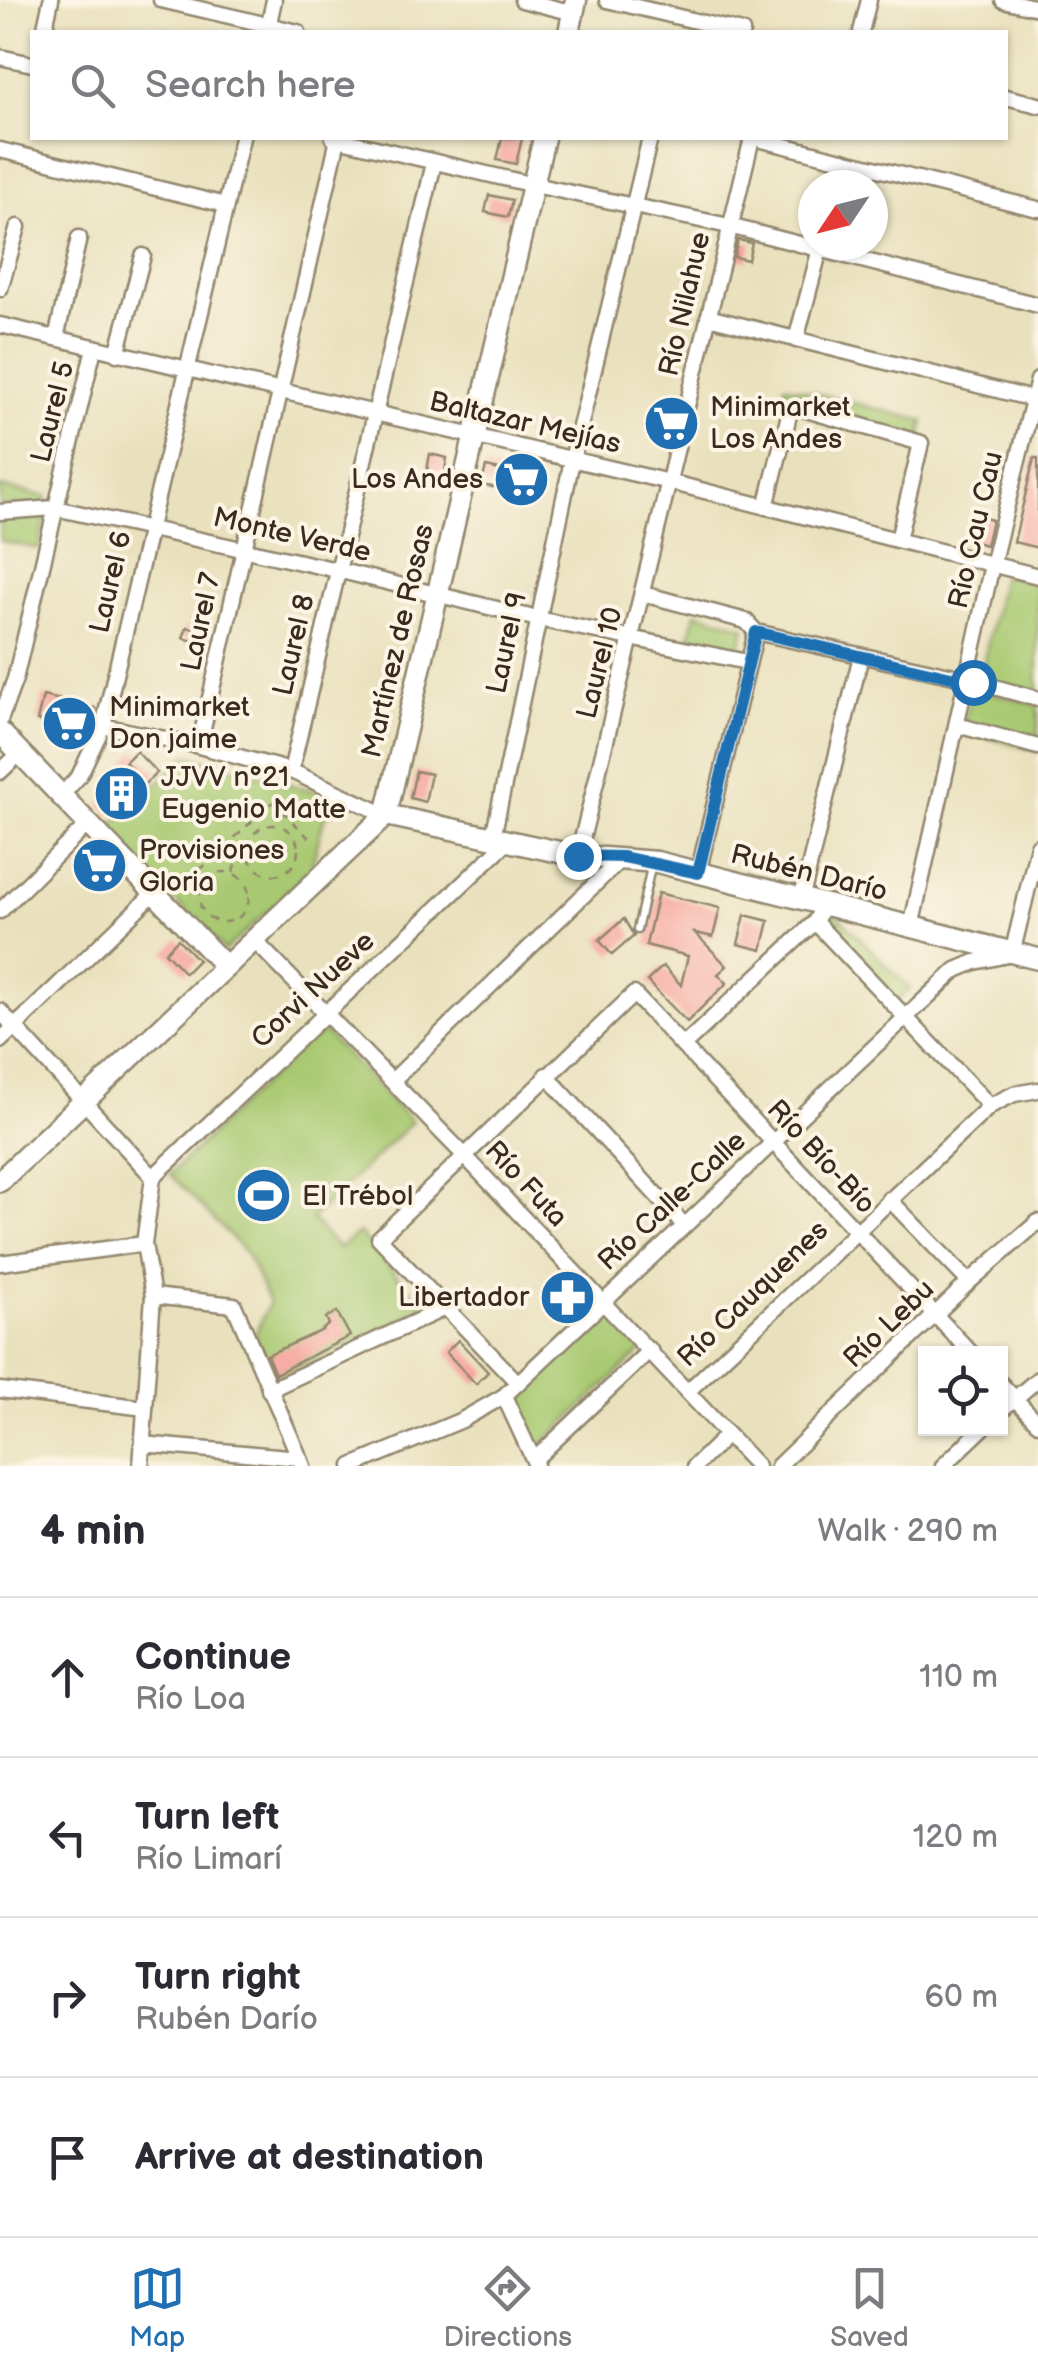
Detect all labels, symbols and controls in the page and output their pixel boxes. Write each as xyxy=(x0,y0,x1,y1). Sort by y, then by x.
search box xyxy=(30,30,1008,140)
icon: search xyxy=(65,58,120,113)
text: Search here xyxy=(145,63,356,108)
north arrow xyxy=(798,170,888,260)
street label: Río Nilahue xyxy=(652,229,718,379)
street label: Laurel 5 xyxy=(25,358,81,466)
street label: Baltazar Mejías xyxy=(426,385,624,461)
place label: Minimarket Los Andes xyxy=(710,391,851,456)
supermarket icon: Minimarket Los Andes xyxy=(641,393,701,453)
street label: Río Cau Cau xyxy=(942,448,1010,612)
supermarket icon: Los Andes xyxy=(492,449,552,509)
place label: Los Andes xyxy=(351,463,483,496)
street label: Monte Verde xyxy=(210,501,374,569)
street label: Martínez de Rosas xyxy=(355,521,441,761)
street label: Laurel 6 xyxy=(83,528,139,636)
street label: Laurel 7 xyxy=(174,570,228,674)
street label: Laurel 9 xyxy=(480,589,534,697)
street label: Laurel 8 xyxy=(266,591,322,699)
street label: Laurel 10 xyxy=(570,604,630,722)
route start xyxy=(951,660,997,706)
place label: Minimarket Don jaime xyxy=(109,691,250,756)
supermarket icon: Minimarket Don jaime xyxy=(40,693,100,753)
place label: JJVV n°21 Eugenio Matte xyxy=(161,761,346,826)
building icon: JJVV n°21 Eugenio Matte xyxy=(92,763,152,823)
place label: Provisiones Gloria xyxy=(139,834,285,899)
route end xyxy=(556,834,602,880)
supermarket icon: Provisiones Gloria xyxy=(70,836,130,896)
street label: Rubén Darío xyxy=(727,838,891,908)
street label: Corvi Nueve xyxy=(245,925,381,1055)
street label: Río Bío-Bío xyxy=(760,1093,882,1221)
street label: Río Calle-Calle xyxy=(591,1124,753,1278)
street label: Río Futa xyxy=(478,1134,574,1234)
sports icon: El Trébol xyxy=(233,1166,293,1226)
place label: El Trébol xyxy=(302,1180,413,1213)
street label: Río Cauquenes xyxy=(671,1214,835,1374)
pharmacy icon: Libertador xyxy=(538,1267,598,1327)
street label: Río Lebu xyxy=(837,1273,941,1375)
place label: Libertador xyxy=(398,1281,530,1314)
map controls xyxy=(918,1346,1008,1436)
button: locate xyxy=(918,1346,1008,1436)
text: 4 min xyxy=(40,1506,146,1557)
text: Walk · 290 m xyxy=(818,1512,998,1551)
text: Continue xyxy=(135,1635,291,1680)
icon: ahead xyxy=(40,1650,95,1705)
text: 110 m xyxy=(919,1658,998,1697)
text: Río Loa xyxy=(135,1680,246,1719)
text: Turn left xyxy=(135,1795,279,1840)
icon: left xyxy=(40,1810,95,1865)
text: 120 m xyxy=(913,1818,998,1857)
text: Río Limarí xyxy=(135,1840,282,1879)
text: Turn right xyxy=(135,1955,300,2000)
icon: right xyxy=(40,1970,95,2025)
text: 60 m xyxy=(925,1978,998,2017)
text: Rubén Darío xyxy=(135,2000,318,2039)
icon: arrive xyxy=(40,2130,95,2185)
text: Arrive at destination xyxy=(135,2135,484,2180)
tab: Map xyxy=(129,2261,185,2354)
tab: Directions xyxy=(443,2261,572,2354)
tab: Saved xyxy=(830,2261,909,2354)

